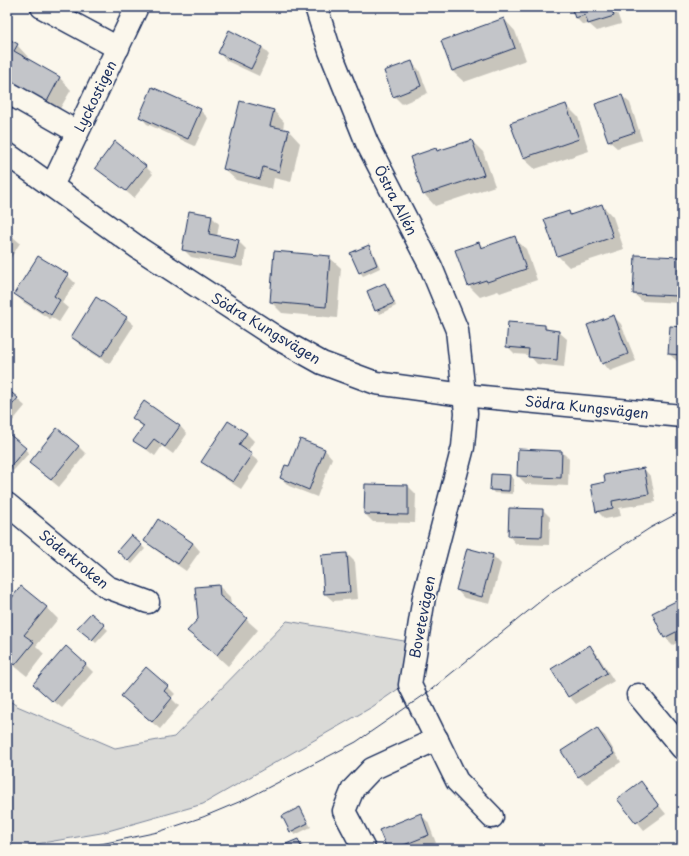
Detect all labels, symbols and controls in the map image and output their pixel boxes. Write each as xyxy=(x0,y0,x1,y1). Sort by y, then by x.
street label: Lyckostigen xyxy=(69,57,121,135)
street label: Östra Allén xyxy=(369,161,423,239)
street label: Södra Kungsvägen xyxy=(207,287,325,369)
street label: Södra Kungsvägen xyxy=(524,390,650,424)
street label: Söderkroken xyxy=(35,524,113,594)
street label: Bovetevägen xyxy=(404,574,440,660)

